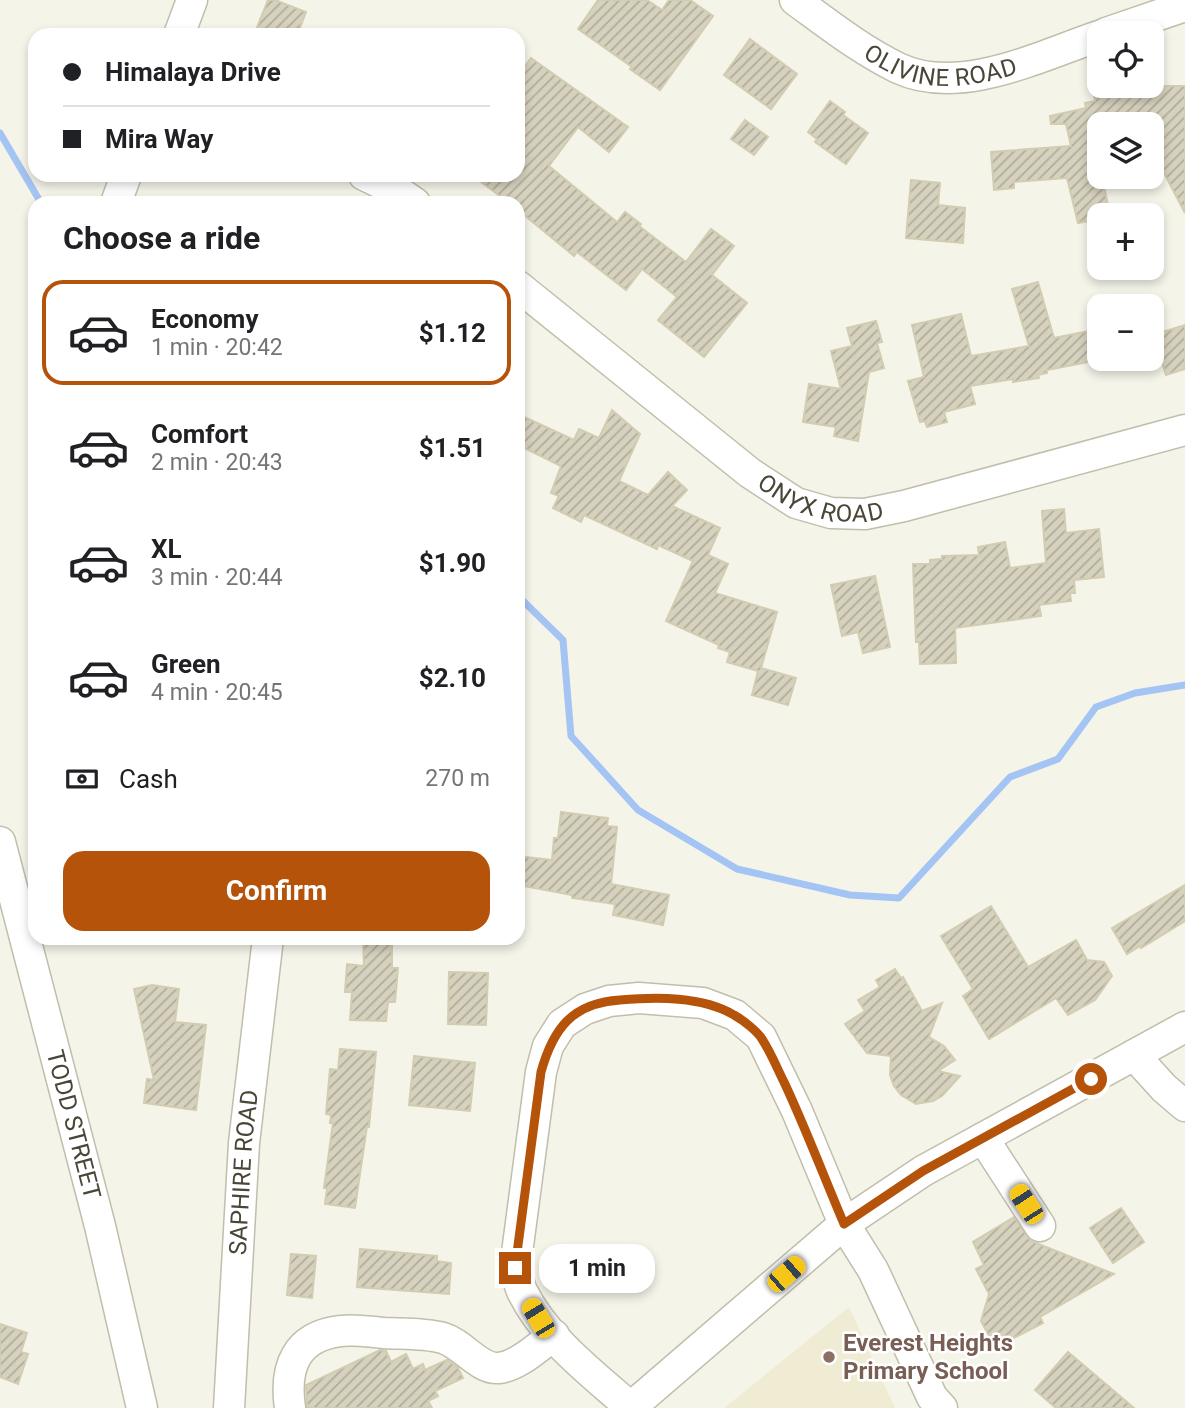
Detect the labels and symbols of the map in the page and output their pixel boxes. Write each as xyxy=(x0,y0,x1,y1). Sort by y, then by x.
street label: OLIVINE ROAD xyxy=(859,38,1020,92)
street label: ONYX ROAD xyxy=(753,468,886,528)
street label: TODD STREET xyxy=(41,1047,106,1202)
route start xyxy=(1075,1063,1107,1095)
street label: SAPHIRE ROAD xyxy=(224,1088,264,1256)
car xyxy=(1006,1181,1047,1227)
callout: 1 min xyxy=(540,1244,655,1292)
route end xyxy=(499,1252,531,1284)
car xyxy=(764,1252,809,1296)
car xyxy=(519,1295,558,1341)
place label: Everest Heights Primary School xyxy=(843,1329,1013,1385)
marker: Everest Heights Primary School xyxy=(821,1349,837,1365)

